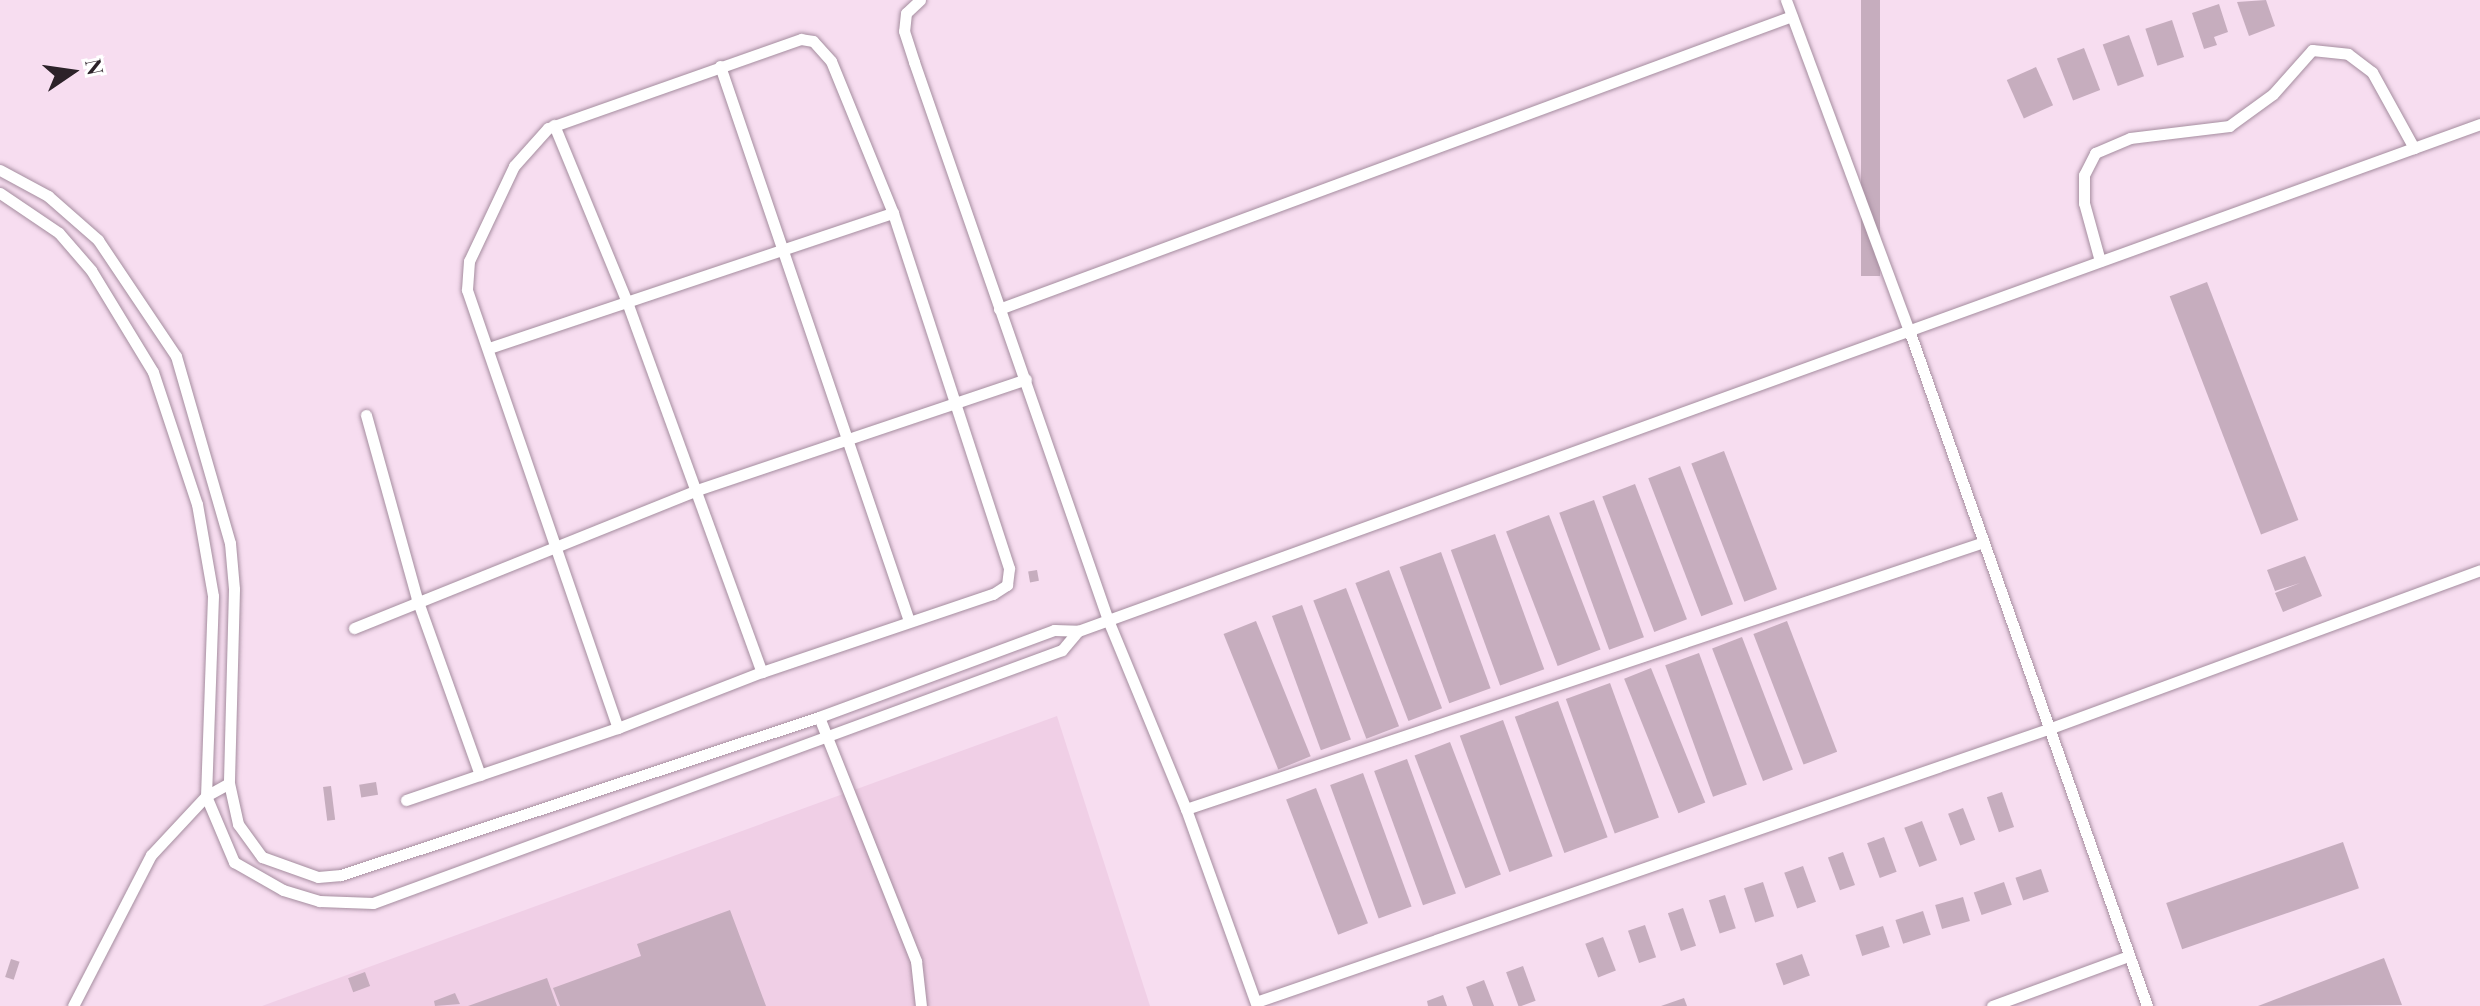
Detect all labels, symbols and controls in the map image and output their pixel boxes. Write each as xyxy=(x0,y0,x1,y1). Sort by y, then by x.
north arrow xyxy=(32,32,112,112)
text: N xyxy=(79,55,112,78)

